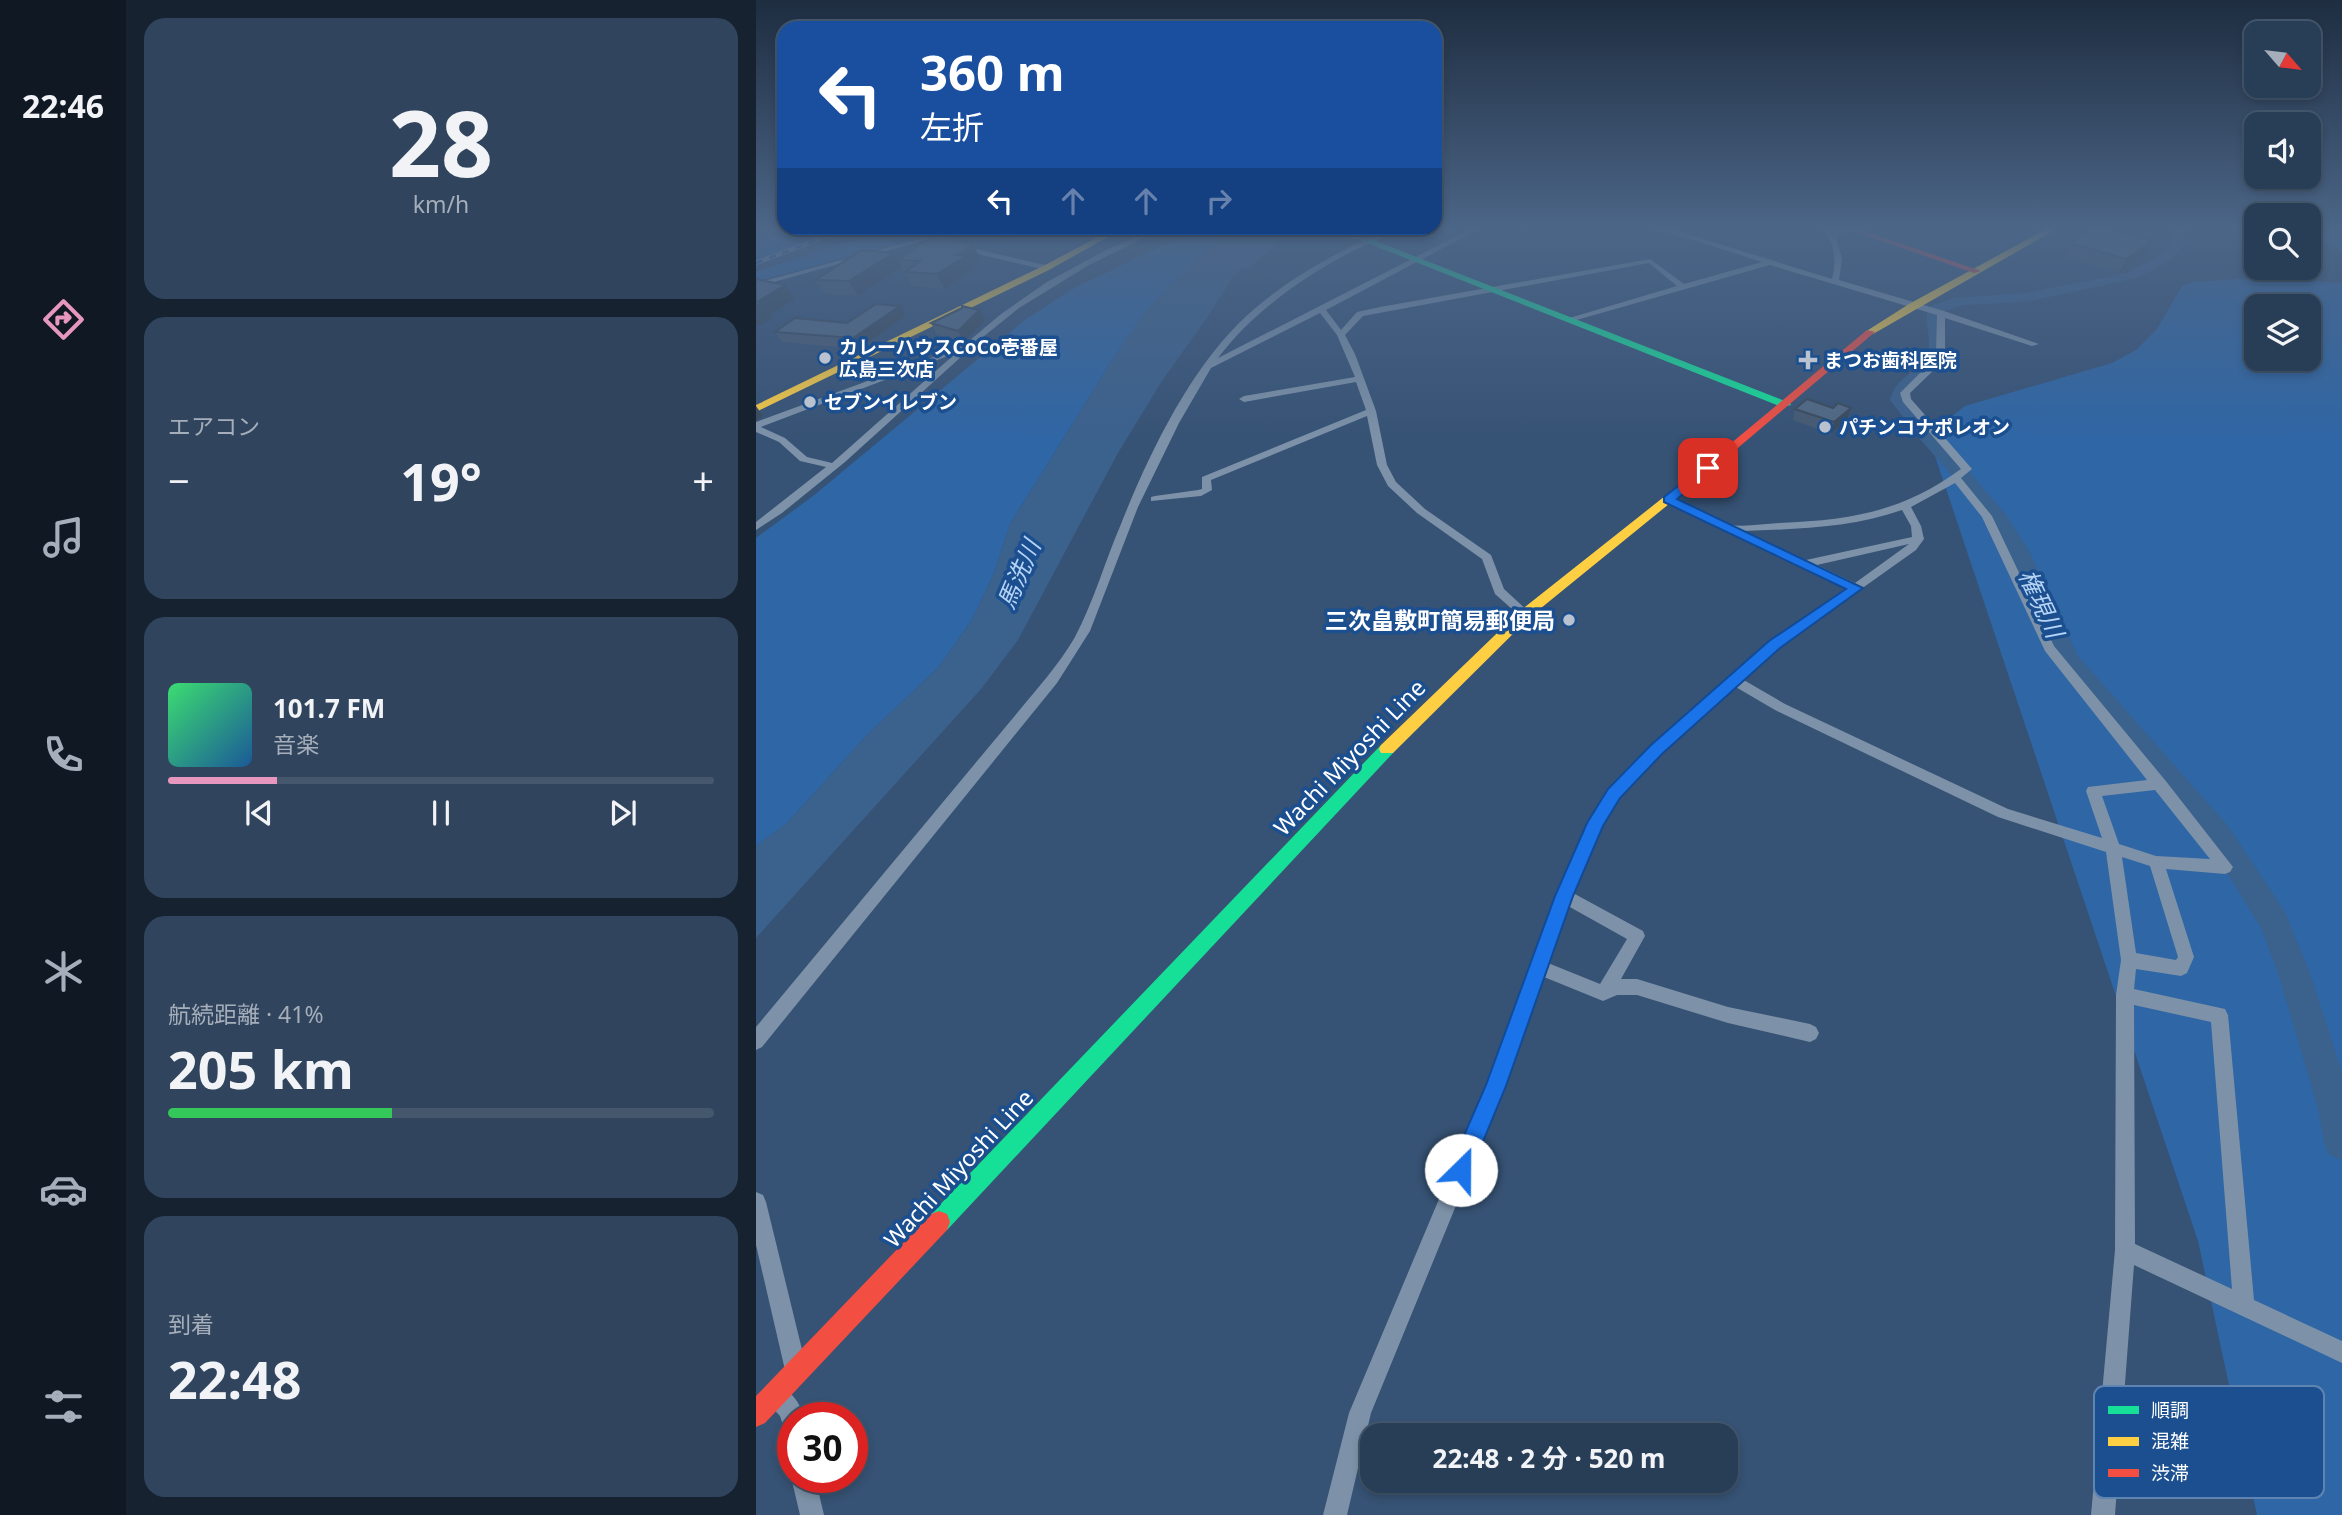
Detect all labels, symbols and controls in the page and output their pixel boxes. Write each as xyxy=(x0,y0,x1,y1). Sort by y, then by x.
north arrow xyxy=(2244,21,2320,98)
map controls xyxy=(2244,21,2321,371)
text: 360 m xyxy=(920,39,1065,105)
icon: left xyxy=(805,49,896,140)
text: 28 xyxy=(389,80,493,204)
text: 22:46 xyxy=(22,84,104,127)
text: 左折 xyxy=(920,105,984,148)
button: sound xyxy=(2244,112,2321,189)
icon: left xyxy=(981,182,1019,220)
icon: ahead xyxy=(1054,182,1092,220)
icon: ahead xyxy=(1127,182,1165,220)
icon: right xyxy=(1200,182,1238,220)
text: km/h xyxy=(413,188,469,220)
button: search xyxy=(2244,203,2321,280)
button: layers xyxy=(2244,294,2321,371)
icon: directions xyxy=(39,295,88,344)
place label: カレーハウスCoCo壱番屋 広島三次店 xyxy=(839,334,1058,382)
place label: まつお歯科医院 xyxy=(1824,347,1957,373)
marker: カレーハウスCoCo壱番屋 広島三次店 xyxy=(817,350,833,366)
marker: まつお歯科医院 xyxy=(1798,350,1818,370)
place label: セブンイレブン xyxy=(824,389,957,415)
marker: セブンイレブン xyxy=(802,394,818,410)
text: エアコン xyxy=(168,410,260,442)
place label: パチンコナポレオン xyxy=(1839,414,2010,440)
marker: パチンコナポレオン xyxy=(1817,419,1833,435)
pin xyxy=(1678,438,1738,498)
text: 19° xyxy=(400,445,482,516)
icon: arrive xyxy=(1689,449,1727,487)
text: − xyxy=(168,454,190,506)
text: + xyxy=(692,454,714,506)
icon: music xyxy=(39,513,88,562)
water label: 馬洗川 xyxy=(989,532,1048,614)
water label: 権現川 xyxy=(2012,563,2073,645)
place label: 三次畠敷町簡易郵便局 xyxy=(1325,604,1555,636)
marker: 三次畠敷町簡易郵便局 xyxy=(1561,612,1577,628)
street label: Wachi Miyoshi Line xyxy=(1266,672,1432,842)
text: 101.7 FM xyxy=(273,690,385,726)
text: 音楽 xyxy=(273,728,319,760)
icon: phone xyxy=(39,730,88,779)
icon: previous xyxy=(240,794,278,832)
icon: pause xyxy=(422,794,460,832)
icon: next xyxy=(604,794,642,832)
icon: climate xyxy=(39,947,88,996)
text: 航続距離 · 41% xyxy=(168,998,324,1030)
text: 205 km xyxy=(168,1033,354,1104)
street label: Wachi Miyoshi Line xyxy=(876,1082,1040,1254)
position arrow xyxy=(1424,1133,1498,1207)
icon: car xyxy=(39,1165,88,1214)
text: 到着 xyxy=(168,1308,214,1340)
text: 22:48 xyxy=(168,1343,302,1414)
icon: filters xyxy=(39,1382,88,1431)
legend xyxy=(2094,1386,2324,1498)
text: 順調 xyxy=(2151,1397,2189,1423)
speed limit sign: 30 xyxy=(777,1402,868,1493)
text: 混雑 xyxy=(2151,1428,2189,1454)
text: 22:48 · 2 分 · 520 m xyxy=(1433,1440,1665,1476)
text: 渋滞 xyxy=(2151,1460,2189,1486)

